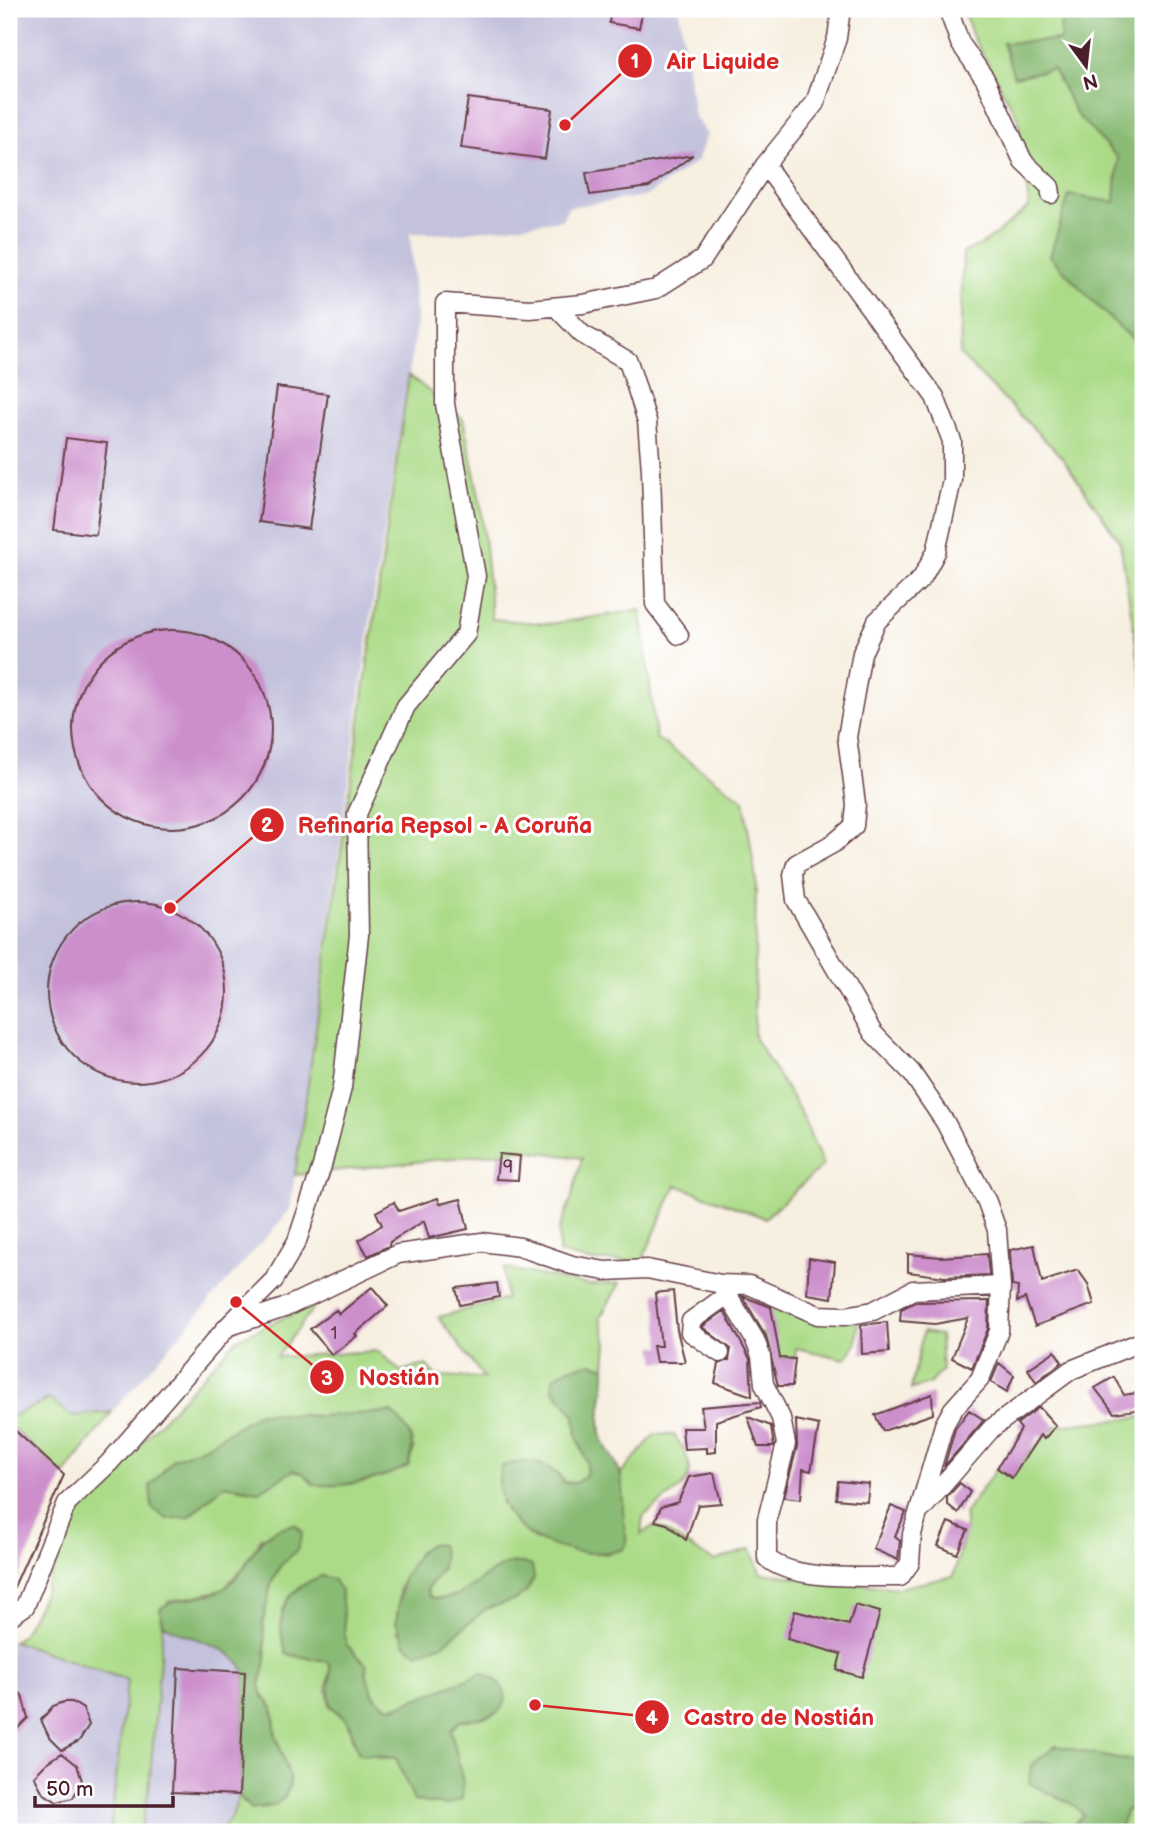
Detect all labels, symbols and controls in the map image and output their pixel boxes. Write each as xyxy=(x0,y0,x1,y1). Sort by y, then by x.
north arrow xyxy=(1050,32,1120,102)
callout: Air Liquide xyxy=(618,39,793,83)
text: Air Liquide xyxy=(666,48,779,76)
text: 1 xyxy=(631,49,639,74)
text: N xyxy=(1080,68,1100,94)
callout: Refinaría Repsol - A Coruña xyxy=(249,803,607,847)
text: Refinaría Repsol - A Coruña xyxy=(298,812,592,840)
text: 2 xyxy=(261,813,274,838)
house number: 9 xyxy=(503,1157,513,1178)
house number: 1 xyxy=(331,1323,337,1344)
callout: Nostián xyxy=(309,1355,453,1399)
text: Nostián xyxy=(358,1364,440,1392)
text: 3 xyxy=(321,1366,333,1391)
callout: Castro de Nostián xyxy=(635,1695,888,1739)
text: Castro de Nostián xyxy=(684,1704,874,1732)
text: 4 xyxy=(646,1706,659,1731)
scale bar xyxy=(35,1764,173,1808)
text: 50 m xyxy=(46,1777,93,1802)

